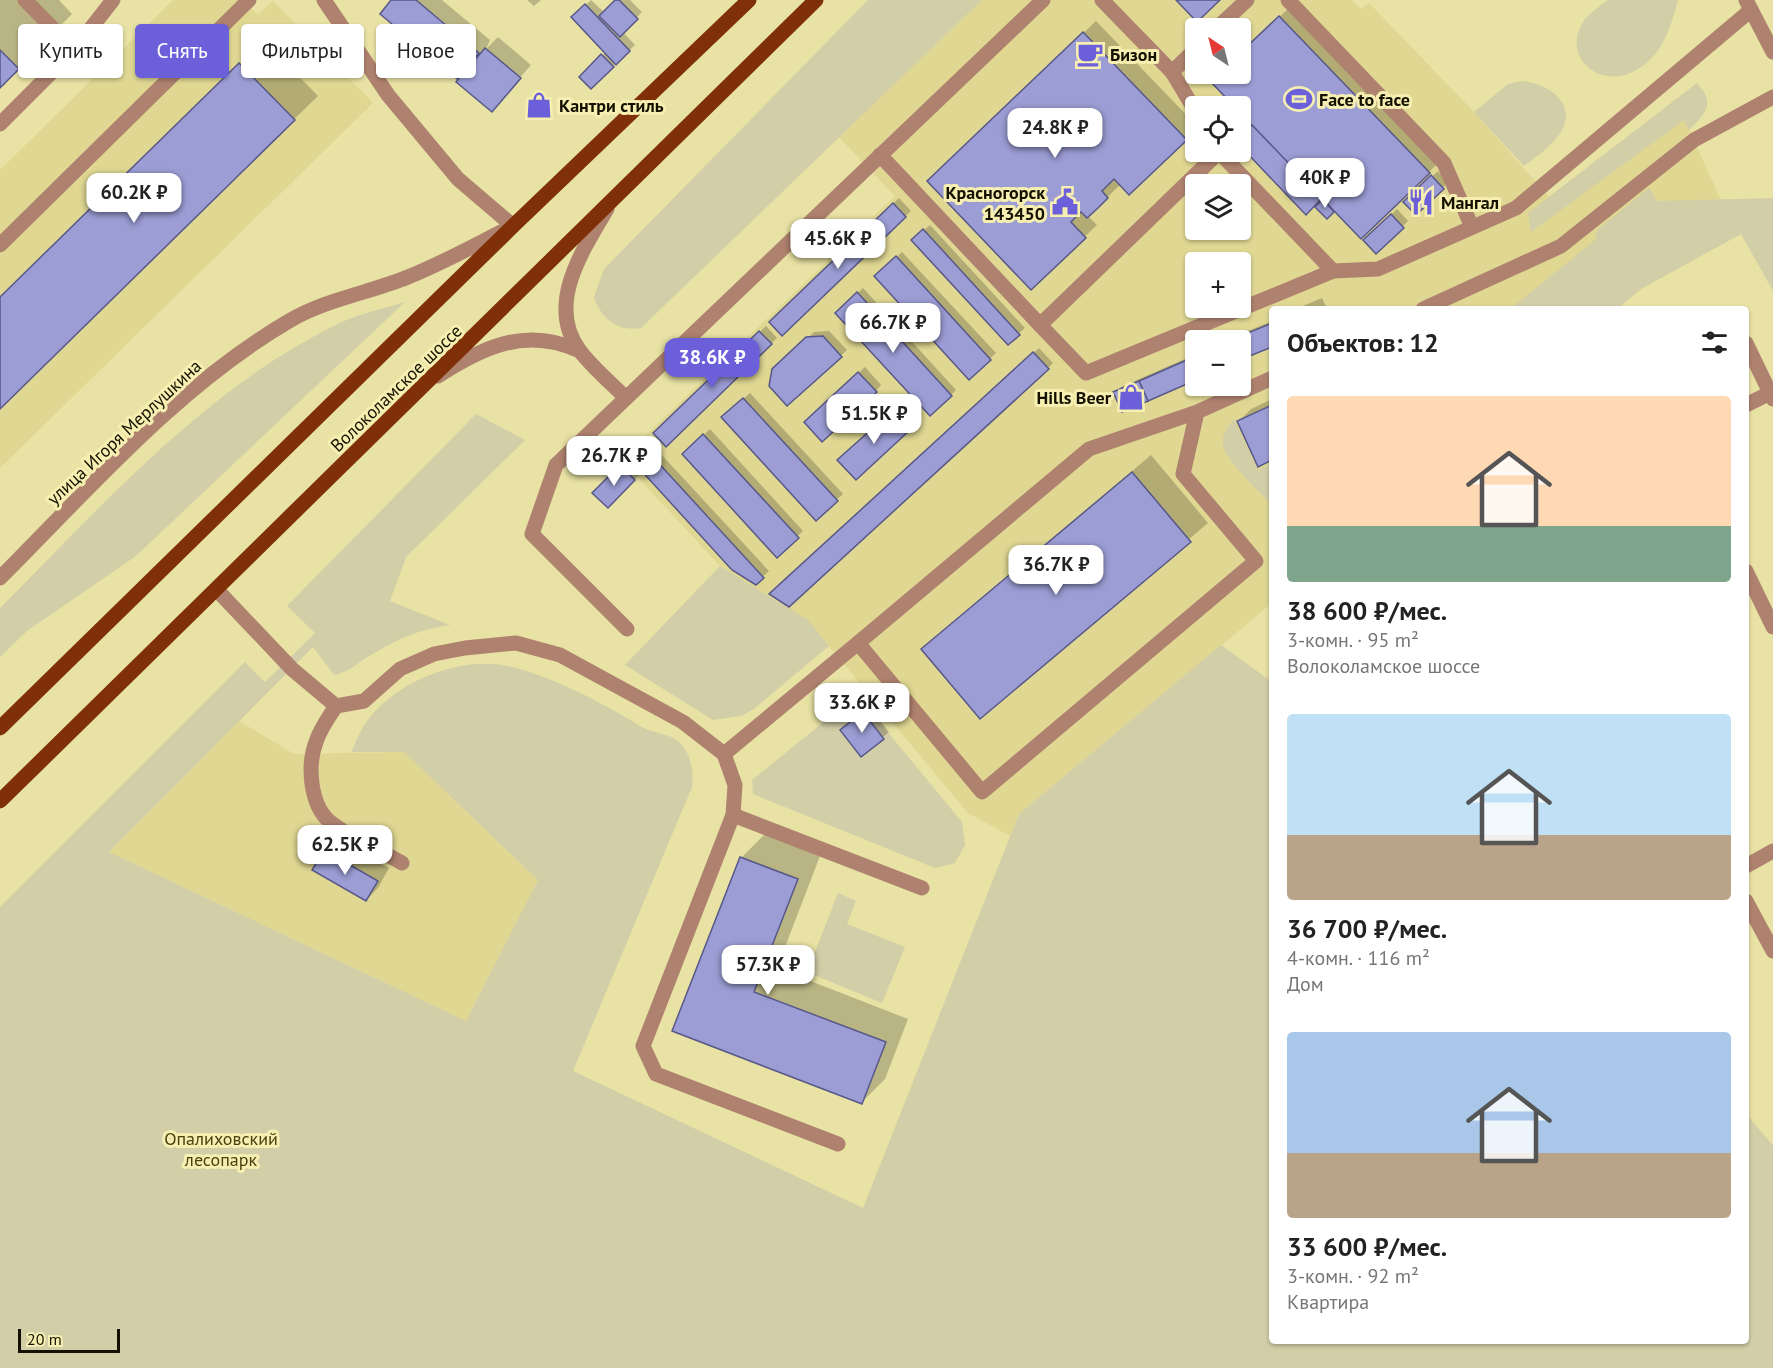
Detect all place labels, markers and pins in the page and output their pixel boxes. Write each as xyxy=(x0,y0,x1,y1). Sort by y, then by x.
cafe icon: Бизон xyxy=(1075,39,1105,69)
place label: Бизон xyxy=(1110,43,1157,66)
sports icon: Face to face xyxy=(1284,84,1314,114)
place label: Face to face xyxy=(1319,88,1410,111)
shop icon: Кантри стиль xyxy=(524,90,554,120)
place label: Кантри стиль xyxy=(559,94,664,117)
pin: 24.8K ₽ xyxy=(1000,108,1110,159)
pin: 40K ₽ xyxy=(1283,158,1367,209)
pin: 60.2K ₽ xyxy=(79,173,189,224)
place label: Красногорск 143450 xyxy=(945,181,1045,225)
public building icon: Красногорск 143450 xyxy=(1050,187,1080,217)
restaurant icon: Мангал xyxy=(1406,187,1436,217)
place label: Мангал xyxy=(1441,191,1499,214)
pin: 45.6K ₽ xyxy=(783,219,893,270)
pin: 66.7K ₽ xyxy=(838,303,948,354)
pin: 38.6K ₽ xyxy=(657,338,767,389)
shop icon: Hills Beer xyxy=(1116,382,1146,412)
place label: Hills Beer xyxy=(1037,386,1112,409)
pin: 51.5K ₽ xyxy=(819,394,929,445)
pin: 26.7K ₽ xyxy=(559,436,669,487)
pin: 36.7K ₽ xyxy=(1001,545,1111,596)
pin: 33.6K ₽ xyxy=(807,683,917,734)
pin: 62.5K ₽ xyxy=(290,825,400,876)
pin: 57.3K ₽ xyxy=(713,945,823,996)

